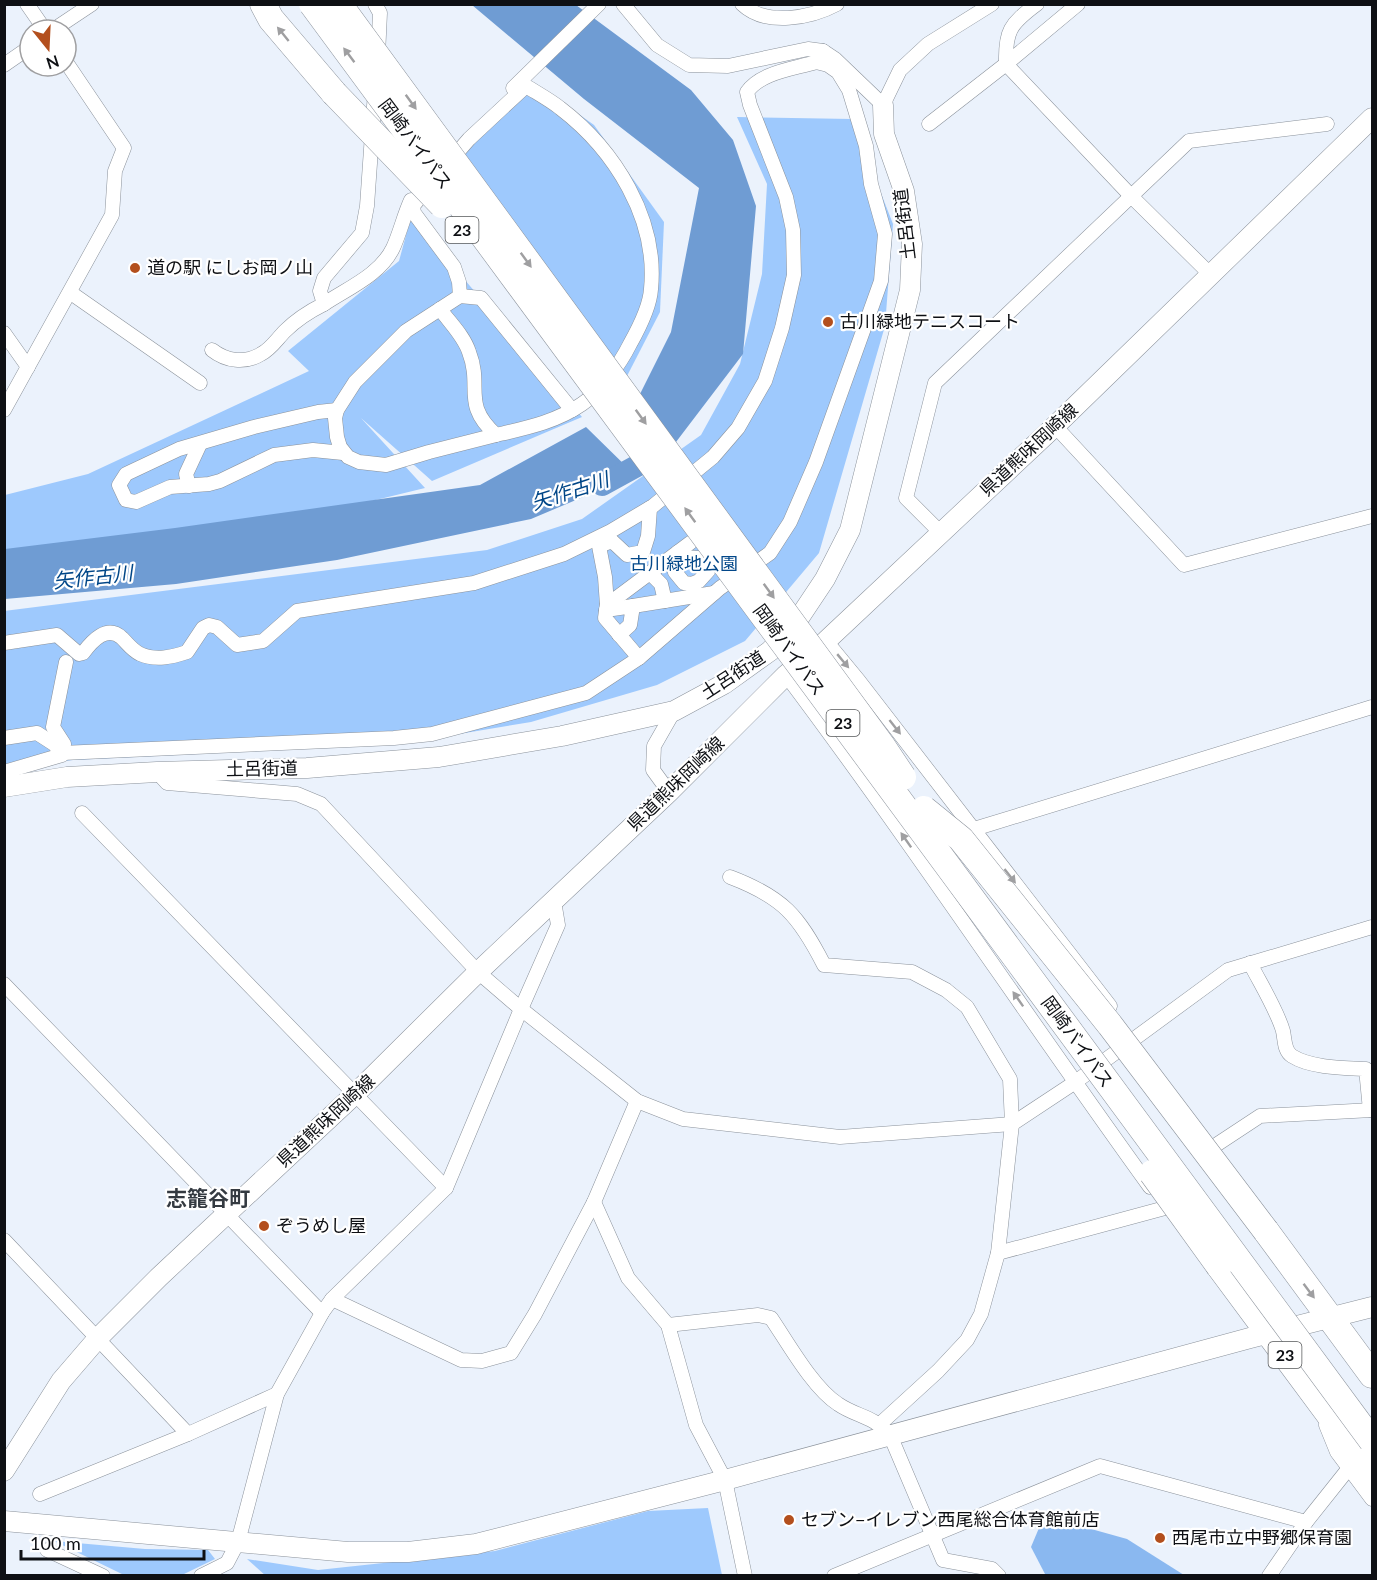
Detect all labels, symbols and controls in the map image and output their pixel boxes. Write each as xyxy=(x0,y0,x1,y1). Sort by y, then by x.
north arrow xyxy=(18,18,78,78)
one-way arrow xyxy=(277,26,290,42)
one-way arrow xyxy=(343,47,355,63)
text: N xyxy=(44,52,62,74)
street label: 岡崎バイパス xyxy=(375,94,457,193)
one-way arrow xyxy=(404,95,416,110)
street label: 土呂街道 xyxy=(889,187,919,261)
road number: 23 xyxy=(446,217,478,243)
one-way arrow xyxy=(520,251,532,267)
place label: 道の駅 にしお岡ノ山 xyxy=(147,256,314,278)
marker: 道の駅 にしお岡ノ山 xyxy=(128,261,142,275)
place label: 古川緑地テニスコート xyxy=(840,310,1020,332)
marker: 古川緑地テニスコート xyxy=(821,315,835,329)
street label: 県道熊味岡崎線 xyxy=(975,398,1082,500)
one-way arrow xyxy=(635,408,647,424)
water label: 矢作古川 xyxy=(528,466,613,514)
one-way arrow xyxy=(684,508,696,524)
park label: 古川緑地公園 xyxy=(630,552,738,574)
water label: 矢作古川 xyxy=(52,560,136,592)
one-way arrow xyxy=(763,583,775,599)
street label: 岡崎バイパス xyxy=(749,599,830,699)
street label: 土呂街道 xyxy=(696,645,769,703)
one-way arrow xyxy=(836,653,849,669)
road number: 23 xyxy=(826,710,860,736)
one-way arrow xyxy=(889,720,901,735)
street label: 県道熊味岡崎線 xyxy=(622,732,728,835)
street label: 土呂街道 xyxy=(226,756,298,780)
one-way arrow xyxy=(901,832,912,848)
one-way arrow xyxy=(1003,868,1015,883)
street label: 岡崎バイパス xyxy=(1037,991,1118,1091)
one-way arrow xyxy=(1012,992,1024,1008)
street label: 県道熊味岡崎線 xyxy=(272,1069,379,1171)
district label: 志籠谷町 xyxy=(166,1185,250,1210)
place label: ぞうめし屋 xyxy=(276,1214,366,1236)
marker: ぞうめし屋 xyxy=(257,1219,271,1233)
one-way arrow xyxy=(1303,1283,1315,1298)
road number: 23 xyxy=(1268,1342,1302,1368)
place label: セブン−イレブン西尾総合体育館前店 xyxy=(801,1508,1099,1530)
marker: セブン−イレブン西尾総合体育館前店 xyxy=(782,1513,796,1527)
scale bar xyxy=(21,1523,204,1561)
place label: 西尾市立中野郷保育園 xyxy=(1172,1526,1352,1548)
marker: 西尾市立中野郷保育園 xyxy=(1153,1531,1167,1545)
text: 100 m xyxy=(30,1532,81,1554)

